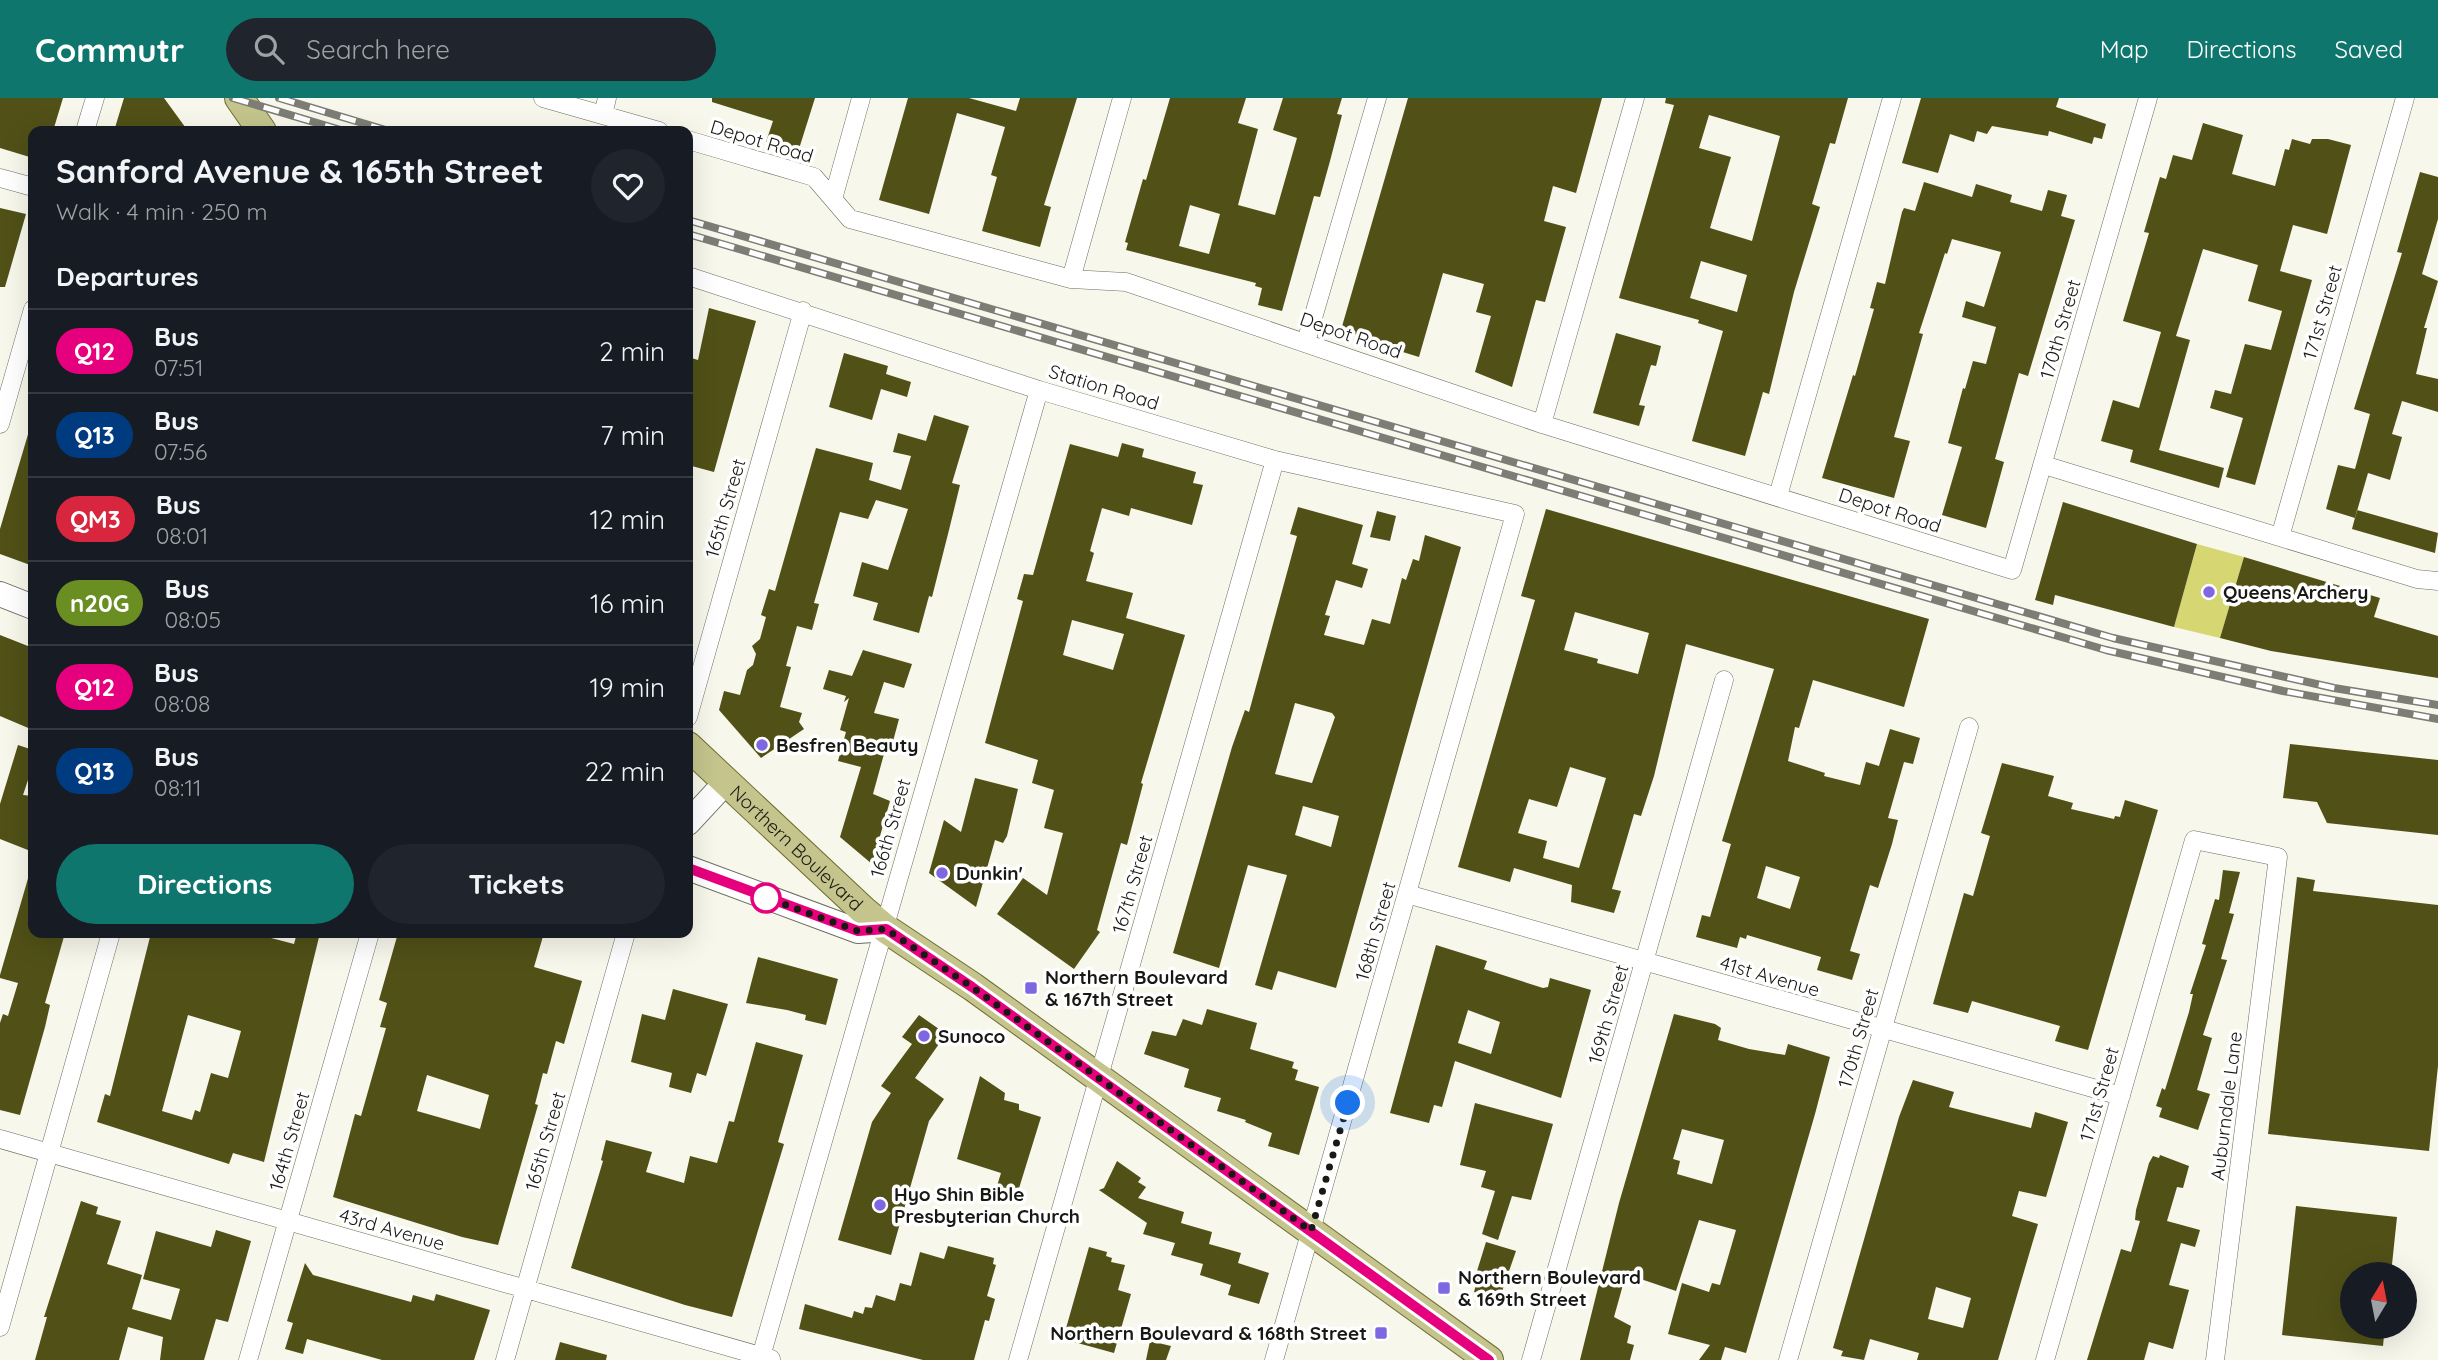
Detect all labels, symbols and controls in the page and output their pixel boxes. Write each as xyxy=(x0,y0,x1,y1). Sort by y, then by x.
search box xyxy=(226,18,716,81)
text: Commutr xyxy=(35,29,184,70)
icon: search xyxy=(250,30,288,68)
text: Search here xyxy=(306,33,450,66)
text: Map xyxy=(2100,34,2149,64)
text: Directions xyxy=(2187,34,2297,64)
text: Saved xyxy=(2335,34,2403,64)
street label: Depot Road xyxy=(708,114,816,168)
button: heart xyxy=(591,149,665,223)
text: Sanford Avenue & 165th Street xyxy=(56,150,543,191)
text: Walk · 4 min · 250 m xyxy=(56,197,267,226)
text: Departures xyxy=(56,260,199,293)
street label: 171st Street xyxy=(2297,262,2347,362)
street label: 170th Street xyxy=(2034,276,2086,382)
street label: Depot Road xyxy=(1297,306,1405,364)
text: Bus xyxy=(154,320,199,353)
text: 2 min xyxy=(599,335,665,368)
text: Q12 xyxy=(74,336,115,366)
text: 07:51 xyxy=(154,353,204,382)
street label: Station Road xyxy=(1046,359,1162,415)
text: Bus xyxy=(154,404,199,437)
text: 7 min xyxy=(600,419,665,452)
text: Q13 xyxy=(74,420,115,450)
text: 07:56 xyxy=(154,437,207,466)
street label: 165th Street xyxy=(699,456,751,560)
street label: Depot Road xyxy=(1836,482,1944,538)
text: Bus xyxy=(156,488,201,521)
text: 12 min xyxy=(590,503,665,536)
text: QM3 xyxy=(70,504,121,534)
text: 08:01 xyxy=(156,521,208,550)
text: Bus xyxy=(164,572,209,605)
place label: Queens Archery xyxy=(2223,580,2368,604)
marker: Queens Archery xyxy=(2201,584,2217,600)
text: 16 min xyxy=(590,587,665,620)
text: n20G xyxy=(70,588,129,618)
text: 08:05 xyxy=(164,605,221,634)
text: Bus xyxy=(154,656,199,689)
text: 19 min xyxy=(589,671,665,704)
text: Q12 xyxy=(74,672,115,702)
text: 08:08 xyxy=(154,689,211,718)
place label: Besfren Beauty xyxy=(776,733,918,757)
marker: Besfren Beauty xyxy=(754,737,770,753)
text: Bus xyxy=(154,740,199,773)
text: 22 min xyxy=(585,755,665,788)
text: Q13 xyxy=(74,756,115,786)
text: 08:11 xyxy=(154,773,201,802)
street label: 166th Street xyxy=(864,776,916,880)
street label: Northern Boulevard xyxy=(725,780,868,916)
street label: 167th Street xyxy=(1106,832,1158,936)
button: Directions xyxy=(56,844,354,924)
button: Tickets xyxy=(368,844,665,924)
place label: Dunkin' xyxy=(956,861,1023,885)
marker: Dunkin' xyxy=(934,865,950,881)
street label: 168th Street xyxy=(1349,879,1401,983)
unlabelled marker xyxy=(751,883,781,913)
street label: 41st Avenue xyxy=(1717,950,1823,1002)
street label: 169th Street xyxy=(1582,962,1634,1066)
place label: Northern Boulevard & 167th Street xyxy=(1045,965,1228,1011)
marker: Northern Boulevard & 167th Street xyxy=(1023,980,1039,996)
street label: 170th Street xyxy=(1832,985,1884,1091)
place label: Sunoco xyxy=(938,1024,1006,1048)
marker: Sunoco xyxy=(916,1028,932,1044)
street label: Auburndale Lane xyxy=(2205,1030,2247,1182)
street label: 171st Street xyxy=(2074,1044,2124,1144)
your location xyxy=(1330,1085,1365,1120)
street label: 164th Street xyxy=(263,1089,315,1193)
street label: 165th Street xyxy=(519,1089,571,1193)
place label: Hyo Shin Bible Presbyterian Church xyxy=(894,1182,1080,1228)
marker: Hyo Shin Bible Presbyterian Church xyxy=(872,1197,888,1213)
street label: 43rd Avenue xyxy=(337,1203,447,1255)
north arrow xyxy=(2340,1262,2417,1339)
map controls xyxy=(2340,1262,2417,1339)
place label: Northern Boulevard & 169th Street xyxy=(1458,1265,1641,1311)
marker: Northern Boulevard & 169th Street xyxy=(1436,1280,1452,1296)
place label: Northern Boulevard & 168th Street xyxy=(1050,1321,1367,1345)
marker: Northern Boulevard & 168th Street xyxy=(1373,1325,1389,1341)

